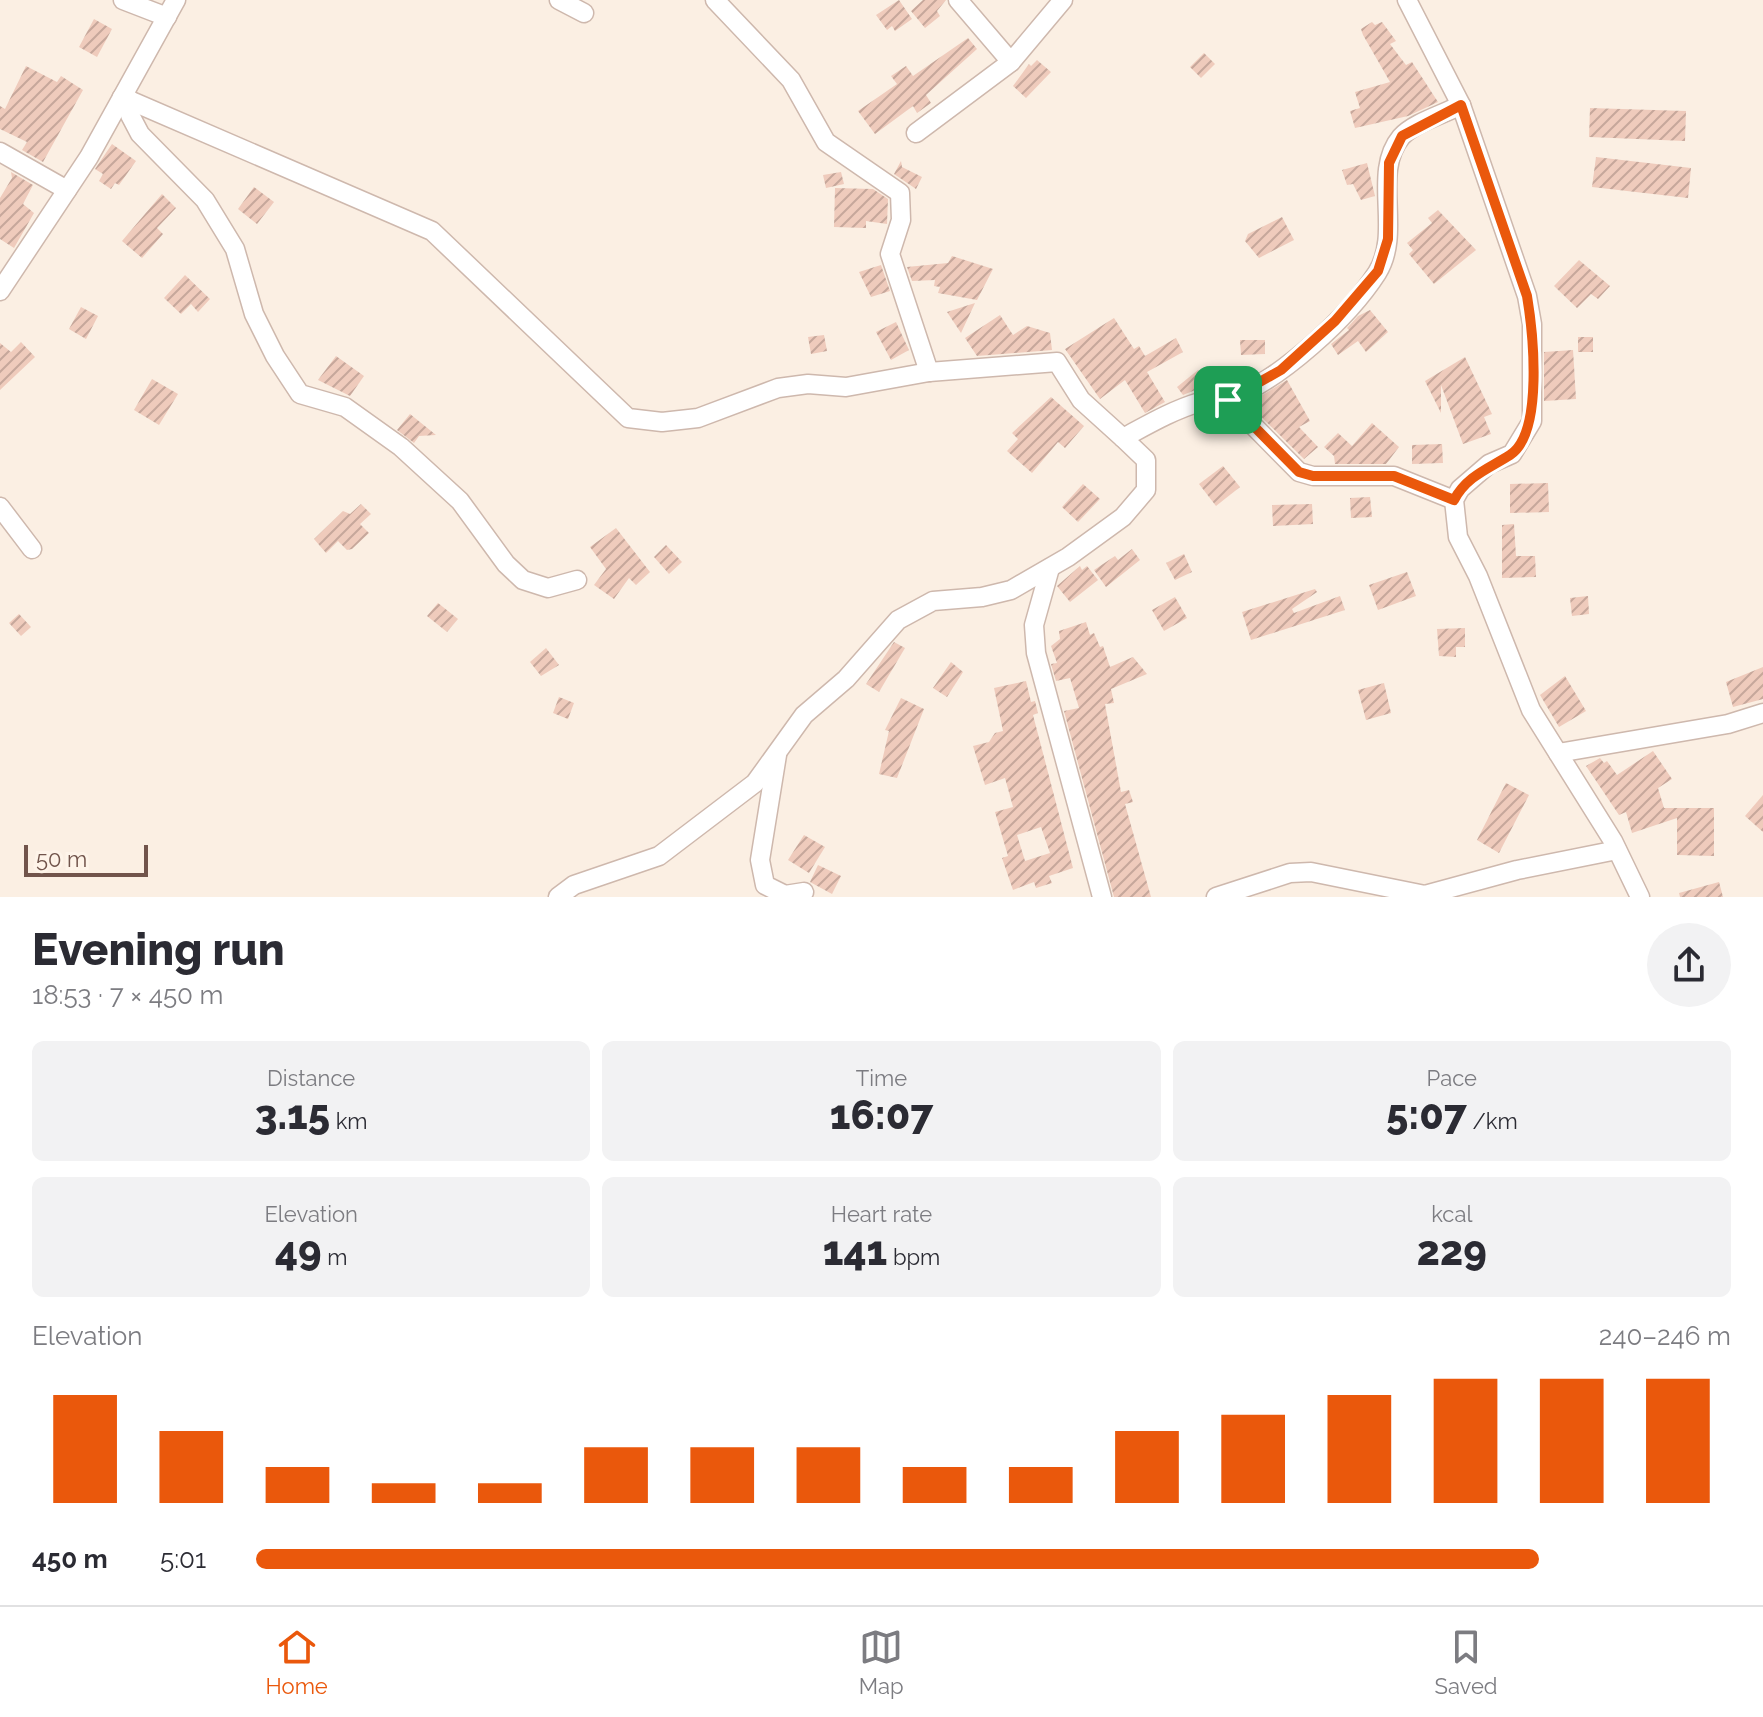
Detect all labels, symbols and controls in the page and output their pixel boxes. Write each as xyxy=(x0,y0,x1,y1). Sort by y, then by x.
pin xyxy=(1194,366,1262,434)
icon: arrive xyxy=(1206,378,1250,422)
scale bar xyxy=(24,841,148,877)
text: 50 m xyxy=(36,846,87,872)
button: share xyxy=(1647,923,1731,1007)
text: Evening run xyxy=(32,924,285,975)
text: 18:53 · 7 × 450 m xyxy=(32,980,224,1010)
text: Distance xyxy=(267,1065,355,1091)
text: Time xyxy=(856,1065,907,1091)
text: Pace xyxy=(1427,1065,1477,1091)
text: 3.15 xyxy=(255,1091,330,1138)
text: 16:07 xyxy=(830,1091,933,1138)
text: 5:07 xyxy=(1386,1091,1467,1138)
text: km xyxy=(330,1108,368,1134)
text: /km xyxy=(1467,1108,1518,1134)
text: Elevation xyxy=(264,1201,358,1227)
text: Heart rate xyxy=(831,1201,932,1227)
text: kcal xyxy=(1431,1201,1472,1227)
text: 49 xyxy=(275,1227,322,1274)
text: 141 xyxy=(823,1227,887,1274)
text: 229 xyxy=(1417,1227,1487,1274)
text: m xyxy=(322,1244,347,1270)
text: bpm xyxy=(887,1244,940,1270)
text: Elevation xyxy=(32,1321,142,1351)
text: 240–246 m xyxy=(1599,1321,1731,1351)
text: 450 m xyxy=(32,1544,108,1574)
text: 5:01 xyxy=(160,1544,206,1574)
tab: Home xyxy=(266,1625,328,1699)
tab: Map xyxy=(859,1625,904,1699)
tab: Saved xyxy=(1435,1625,1497,1699)

